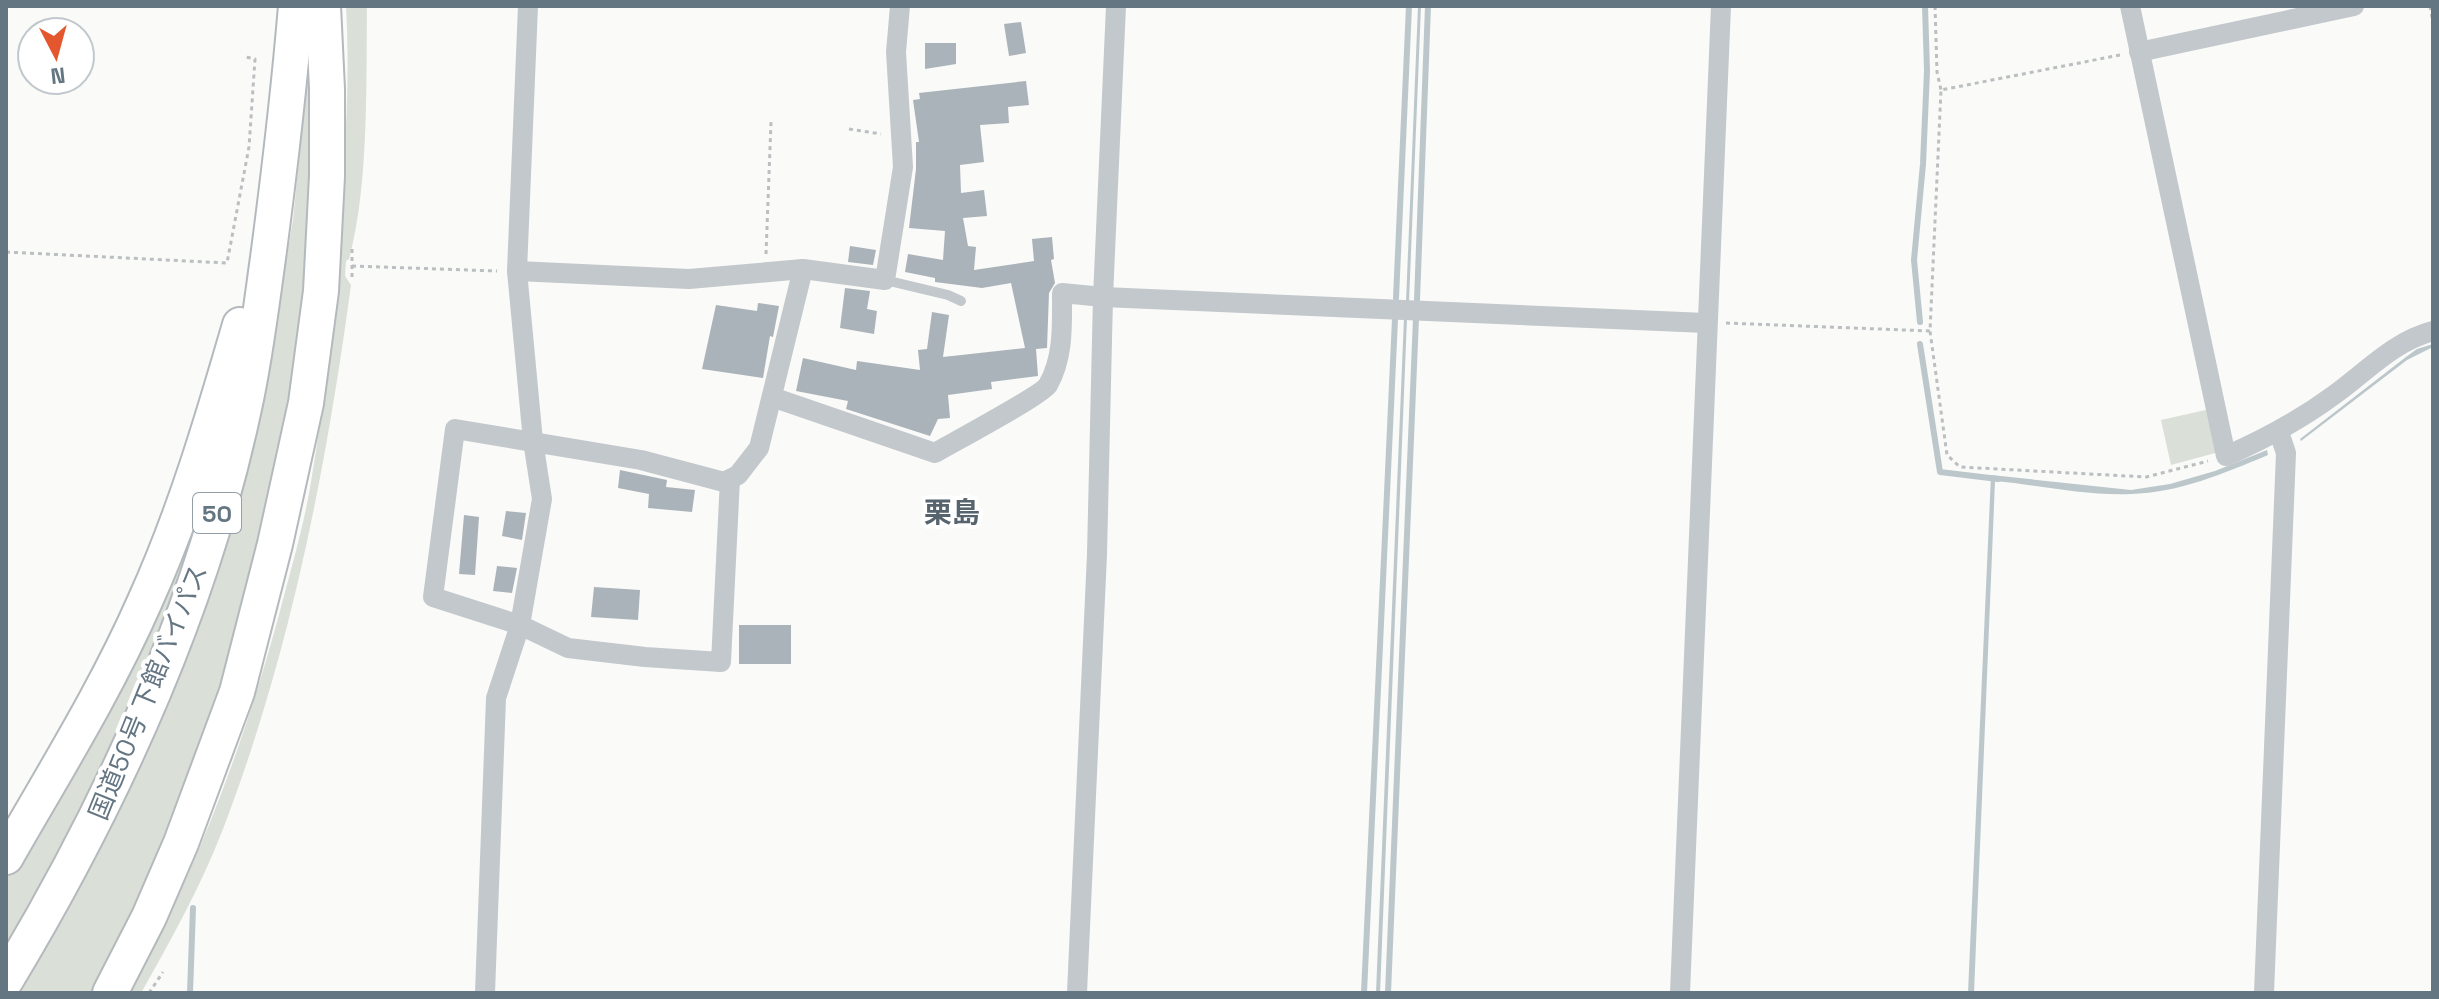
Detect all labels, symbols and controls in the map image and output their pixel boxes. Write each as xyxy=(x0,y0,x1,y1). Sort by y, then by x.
north arrow xyxy=(16,16,96,96)
text: N xyxy=(49,61,67,91)
road number: 50 xyxy=(193,493,241,533)
district label: 栗島 xyxy=(924,494,980,530)
street label: 国道50号 下館バイパス xyxy=(81,559,215,825)

